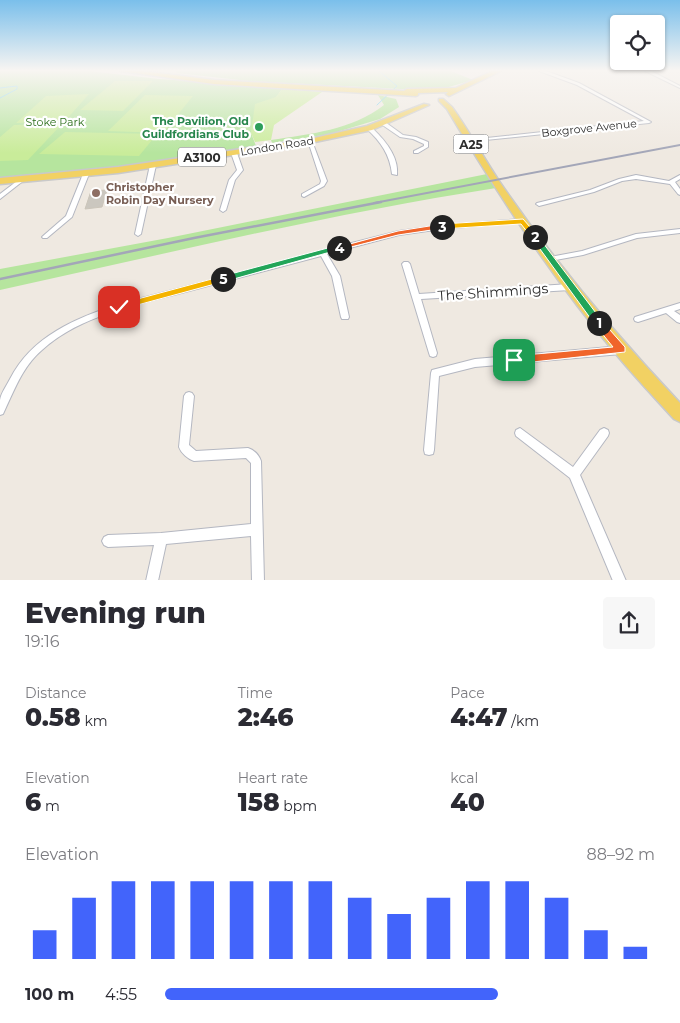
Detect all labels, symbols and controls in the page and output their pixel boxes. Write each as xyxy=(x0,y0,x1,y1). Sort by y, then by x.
map controls xyxy=(610,15,665,70)
button: locate xyxy=(610,15,665,70)
place label: The Pavilion, Old Guildfordians Club xyxy=(142,114,249,141)
park label: Stoke Park xyxy=(26,115,85,129)
street label: Boxgrove Avenue xyxy=(541,116,638,140)
marker: The Pavilion, Old Guildfordians Club xyxy=(253,121,265,133)
street label: London Road xyxy=(239,133,315,159)
road number: A25 xyxy=(454,134,488,154)
road number: A3100 xyxy=(178,148,226,166)
place label: Christopher Robin Day Nursery xyxy=(106,180,214,207)
marker: Christopher Robin Day Nursery xyxy=(90,187,102,199)
pin: 3 xyxy=(430,214,454,240)
text: 3 xyxy=(438,218,447,236)
pin: 2 xyxy=(522,224,548,250)
text: 2 xyxy=(531,228,540,246)
pin: 4 xyxy=(326,236,352,260)
text: 4 xyxy=(335,239,344,257)
pin: 5 xyxy=(210,266,236,292)
text: 5 xyxy=(219,270,228,288)
street label: The Shimmings xyxy=(437,279,549,305)
pin xyxy=(98,286,140,328)
icon: check xyxy=(105,293,133,321)
pin: 1 xyxy=(586,310,612,336)
text: 1 xyxy=(597,314,602,332)
pin xyxy=(493,339,535,381)
icon: arrive xyxy=(500,346,528,374)
text: Evening run xyxy=(25,596,206,630)
button: share xyxy=(603,597,655,649)
text: 19:16 xyxy=(25,632,59,651)
text: Distance xyxy=(25,684,87,702)
text: Time xyxy=(238,684,273,702)
text: Pace xyxy=(450,684,485,702)
text: 0.58 xyxy=(25,702,81,732)
text: 2:46 xyxy=(238,702,293,732)
text: 4:47 xyxy=(450,702,507,732)
text: km xyxy=(81,712,108,730)
text: /km xyxy=(507,712,539,730)
text: Elevation xyxy=(25,769,90,787)
text: Heart rate xyxy=(238,769,308,787)
text: kcal xyxy=(450,769,478,787)
text: 6 xyxy=(25,787,41,817)
text: 158 xyxy=(238,787,280,817)
text: 40 xyxy=(450,787,485,817)
text: m xyxy=(41,797,60,815)
text: bpm xyxy=(280,797,317,815)
text: Elevation xyxy=(25,845,99,864)
text: 88–92 m xyxy=(587,845,655,864)
text: 100 m xyxy=(25,985,74,1004)
text: 4:55 xyxy=(105,985,137,1004)

